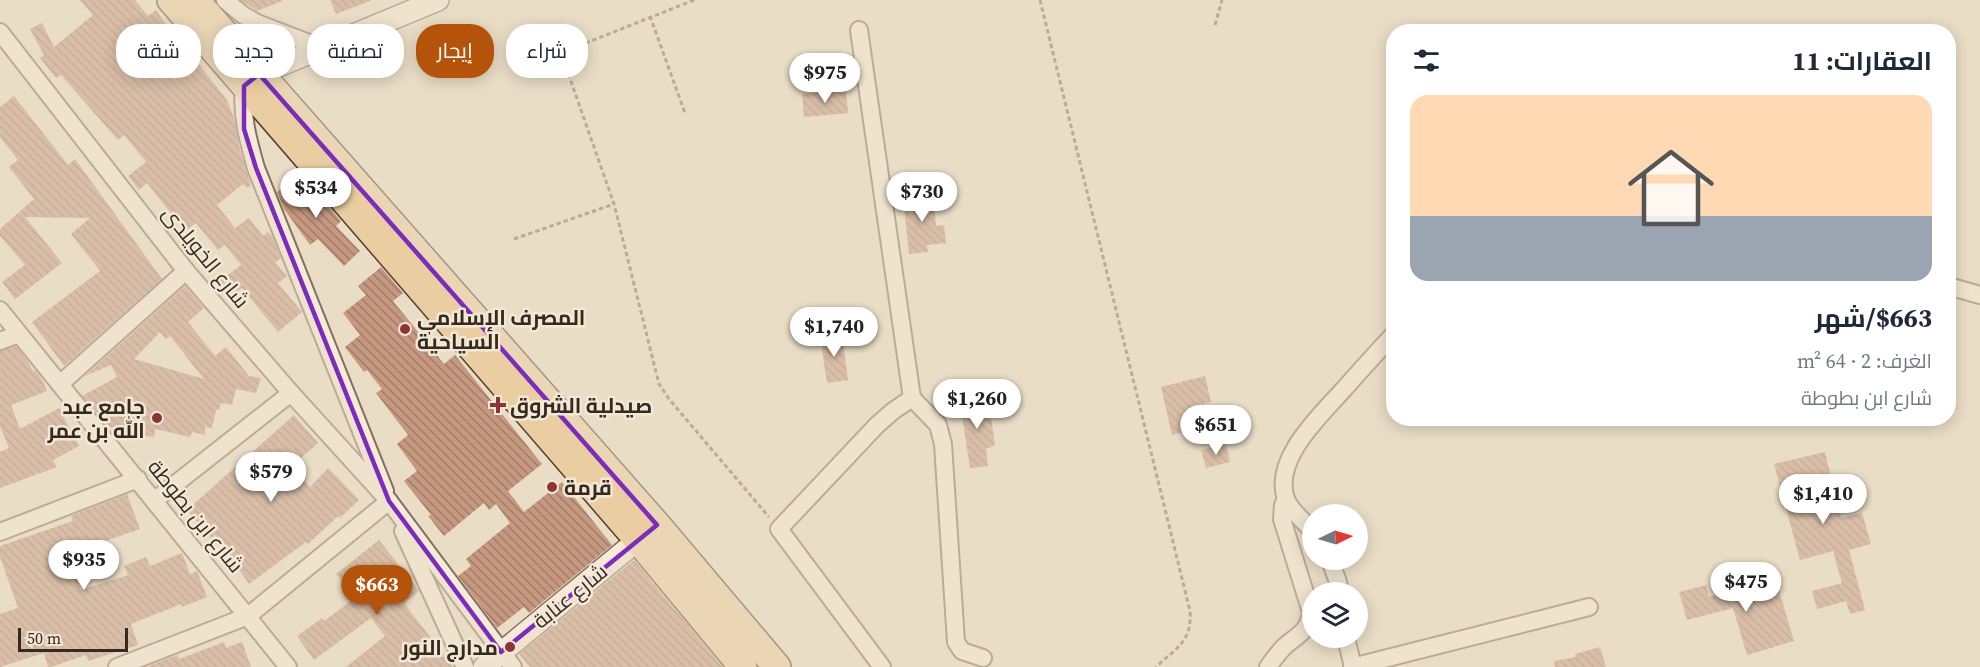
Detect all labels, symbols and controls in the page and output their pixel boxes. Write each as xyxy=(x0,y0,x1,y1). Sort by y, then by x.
chip: شقة xyxy=(116,24,201,78)
chip: جديد xyxy=(213,24,295,78)
chip: تصفية xyxy=(307,24,404,78)
chip: إيجار xyxy=(416,24,494,78)
chip: شراء xyxy=(506,24,588,78)
text: العقارات: 11 xyxy=(1792,43,1932,79)
icon: filters xyxy=(1410,44,1443,77)
pin: $975 xyxy=(789,53,861,104)
text: $975 xyxy=(803,58,847,86)
icon: home xyxy=(1617,134,1725,242)
pin: $534 xyxy=(280,168,352,219)
pin: $730 xyxy=(886,172,958,223)
text: $534 xyxy=(294,173,338,201)
text: $730 xyxy=(900,177,944,205)
street label: شارع الخويلدى xyxy=(156,200,256,314)
text: $663/شهر xyxy=(1815,300,1932,336)
place label: المصرف الإسلامي السياحية xyxy=(417,303,585,356)
pin: $1,740 xyxy=(785,307,883,358)
text: $1,740 xyxy=(804,312,864,340)
marker: المصرف الإسلامي السياحية xyxy=(398,322,412,336)
text: الغرف: 2 · 64 m² xyxy=(1797,347,1932,375)
pin: $1,260 xyxy=(928,379,1026,430)
text: $1,260 xyxy=(947,384,1007,412)
text: شارع ابن بطوطة xyxy=(1801,384,1932,412)
place label: صيدلية الشروق xyxy=(510,391,652,420)
place label: جامع عبد الله بن عمر xyxy=(47,392,145,445)
marker: صيدلية الشروق xyxy=(491,398,505,412)
pin: $651 xyxy=(1180,405,1252,456)
text: $651 xyxy=(1194,410,1238,438)
marker: جامع عبد الله بن عمر xyxy=(150,411,164,425)
pin: $579 xyxy=(235,452,307,503)
street label: شارع ابن بطوطة xyxy=(141,453,251,579)
text: $579 xyxy=(249,457,293,485)
place label: قرمة xyxy=(564,473,612,502)
pin: $1,410 xyxy=(1774,474,1872,525)
text: $1,410 xyxy=(1793,479,1853,507)
marker: قرمة xyxy=(545,480,559,494)
north arrow xyxy=(1302,504,1368,570)
map controls xyxy=(1302,504,1368,648)
pin: $935 xyxy=(48,540,120,591)
text: $935 xyxy=(62,545,106,573)
street label: شارع عنابة xyxy=(527,557,613,635)
pin: $475 xyxy=(1710,562,1782,613)
pin: $663 xyxy=(341,565,413,616)
text: $475 xyxy=(1724,567,1768,595)
text: $663 xyxy=(355,570,399,598)
button: layers xyxy=(1302,582,1368,648)
scale bar xyxy=(18,625,128,652)
text: 50 m xyxy=(27,627,61,649)
place label: مدارج النور xyxy=(401,633,498,662)
marker: مدارج النور xyxy=(503,640,517,654)

